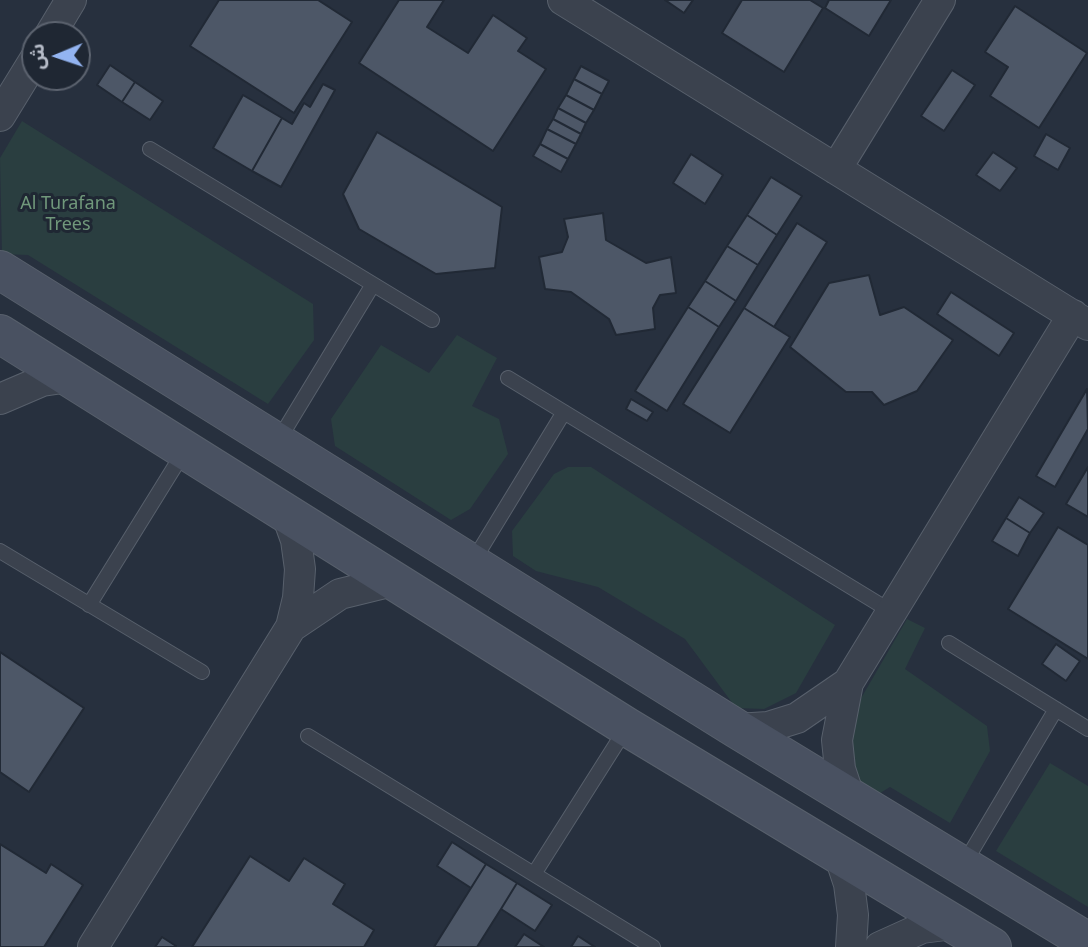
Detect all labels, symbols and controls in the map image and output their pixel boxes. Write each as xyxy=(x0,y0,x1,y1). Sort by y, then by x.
north arrow xyxy=(21,21,91,91)
text: ش xyxy=(24,43,50,70)
park label: Al Turafana Trees xyxy=(20,193,116,235)

